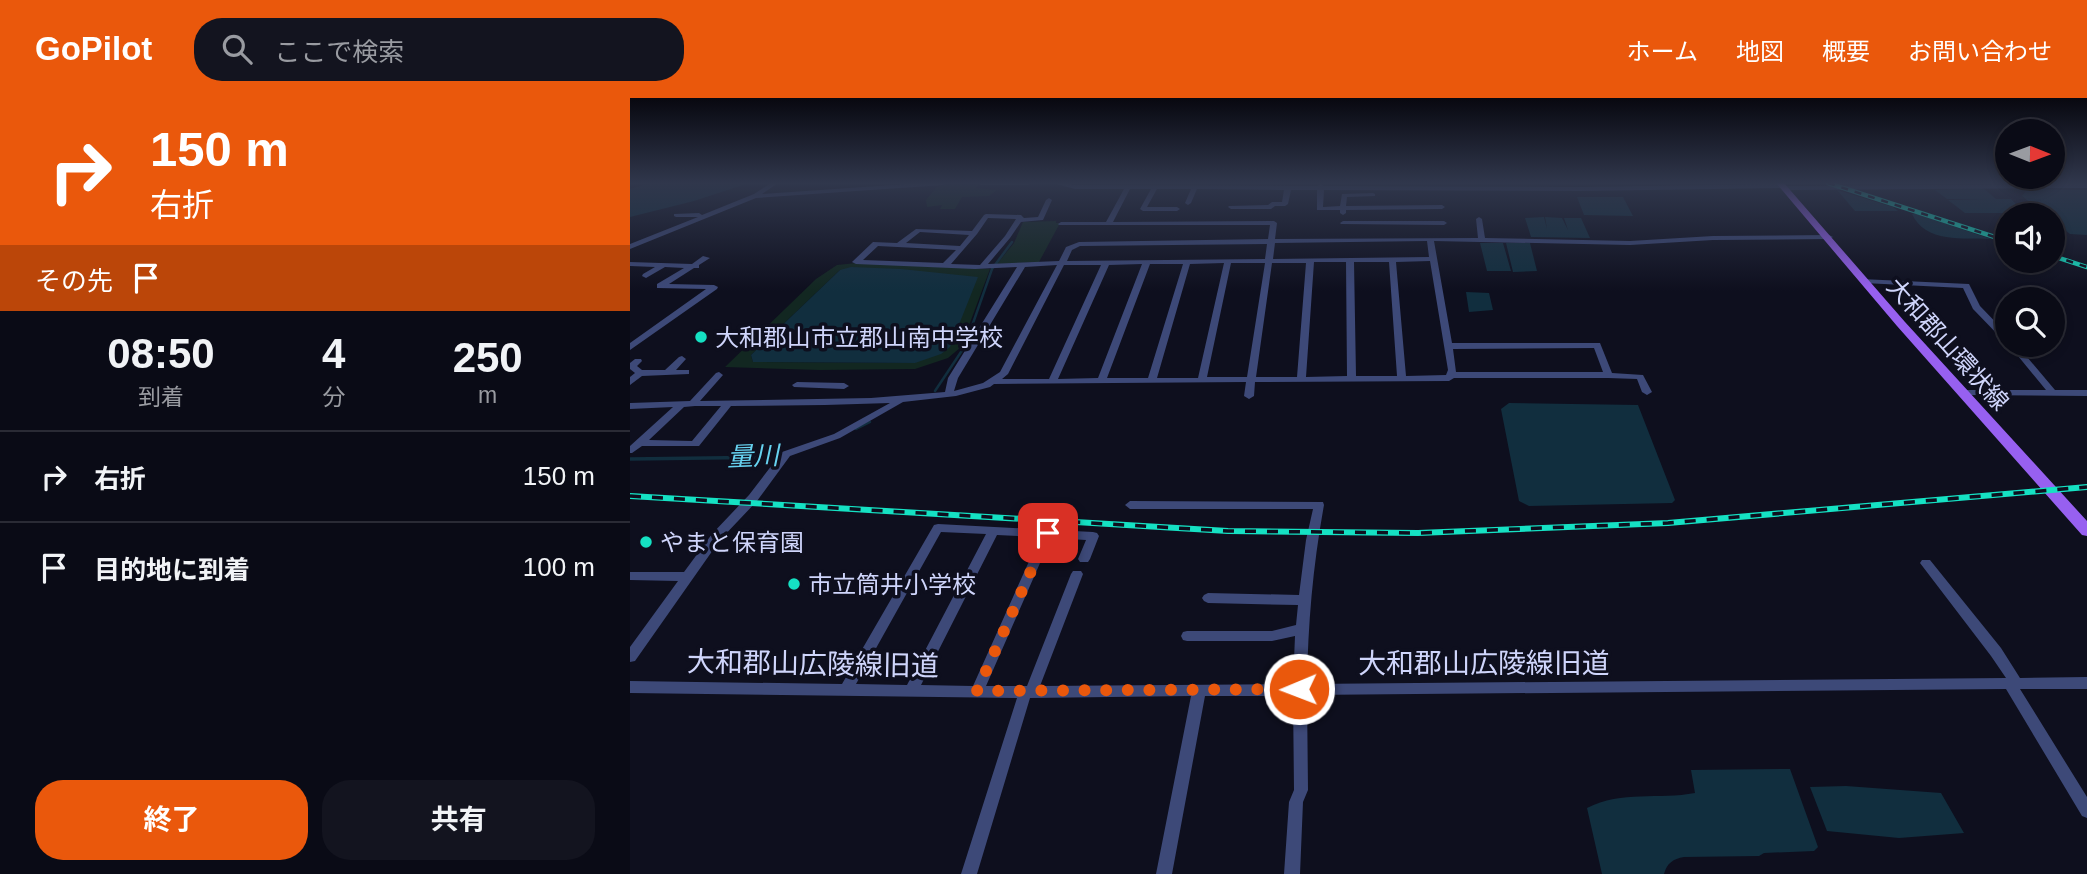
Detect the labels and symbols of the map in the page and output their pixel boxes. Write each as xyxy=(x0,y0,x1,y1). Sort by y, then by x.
north arrow xyxy=(1995,119,2065,189)
street label: 大和郡山環状線 xyxy=(1882,273,2014,415)
place label: 大和郡山市立郡山南中学校 xyxy=(715,324,1003,351)
marker: 大和郡山市立郡山南中学校 xyxy=(693,329,709,345)
water label: 量川 xyxy=(726,440,782,472)
pin xyxy=(1018,503,1078,563)
place label: やまと保育園 xyxy=(660,529,804,556)
marker: やまと保育園 xyxy=(638,534,654,550)
place label: 市立筒井小学校 xyxy=(808,571,976,598)
marker: 市立筒井小学校 xyxy=(786,576,802,592)
street label: 大和郡山広陵線旧道 xyxy=(687,646,939,682)
street label: 大和郡山広陵線旧道 xyxy=(1358,648,1610,679)
position arrow xyxy=(1262,652,1336,726)

